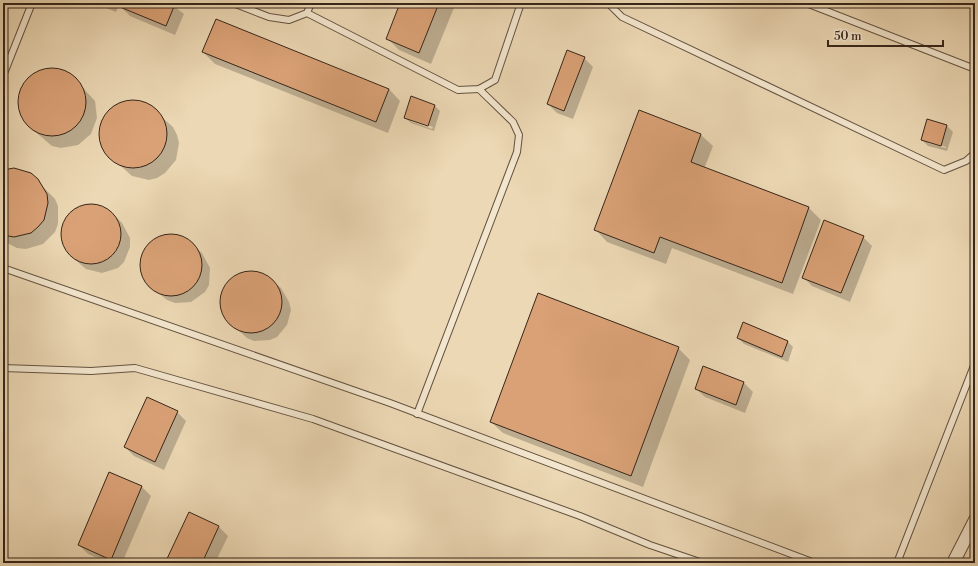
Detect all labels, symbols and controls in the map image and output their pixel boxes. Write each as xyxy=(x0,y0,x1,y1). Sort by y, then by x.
scale bar xyxy=(828,22,943,48)
text: 50 m xyxy=(834,29,862,44)

